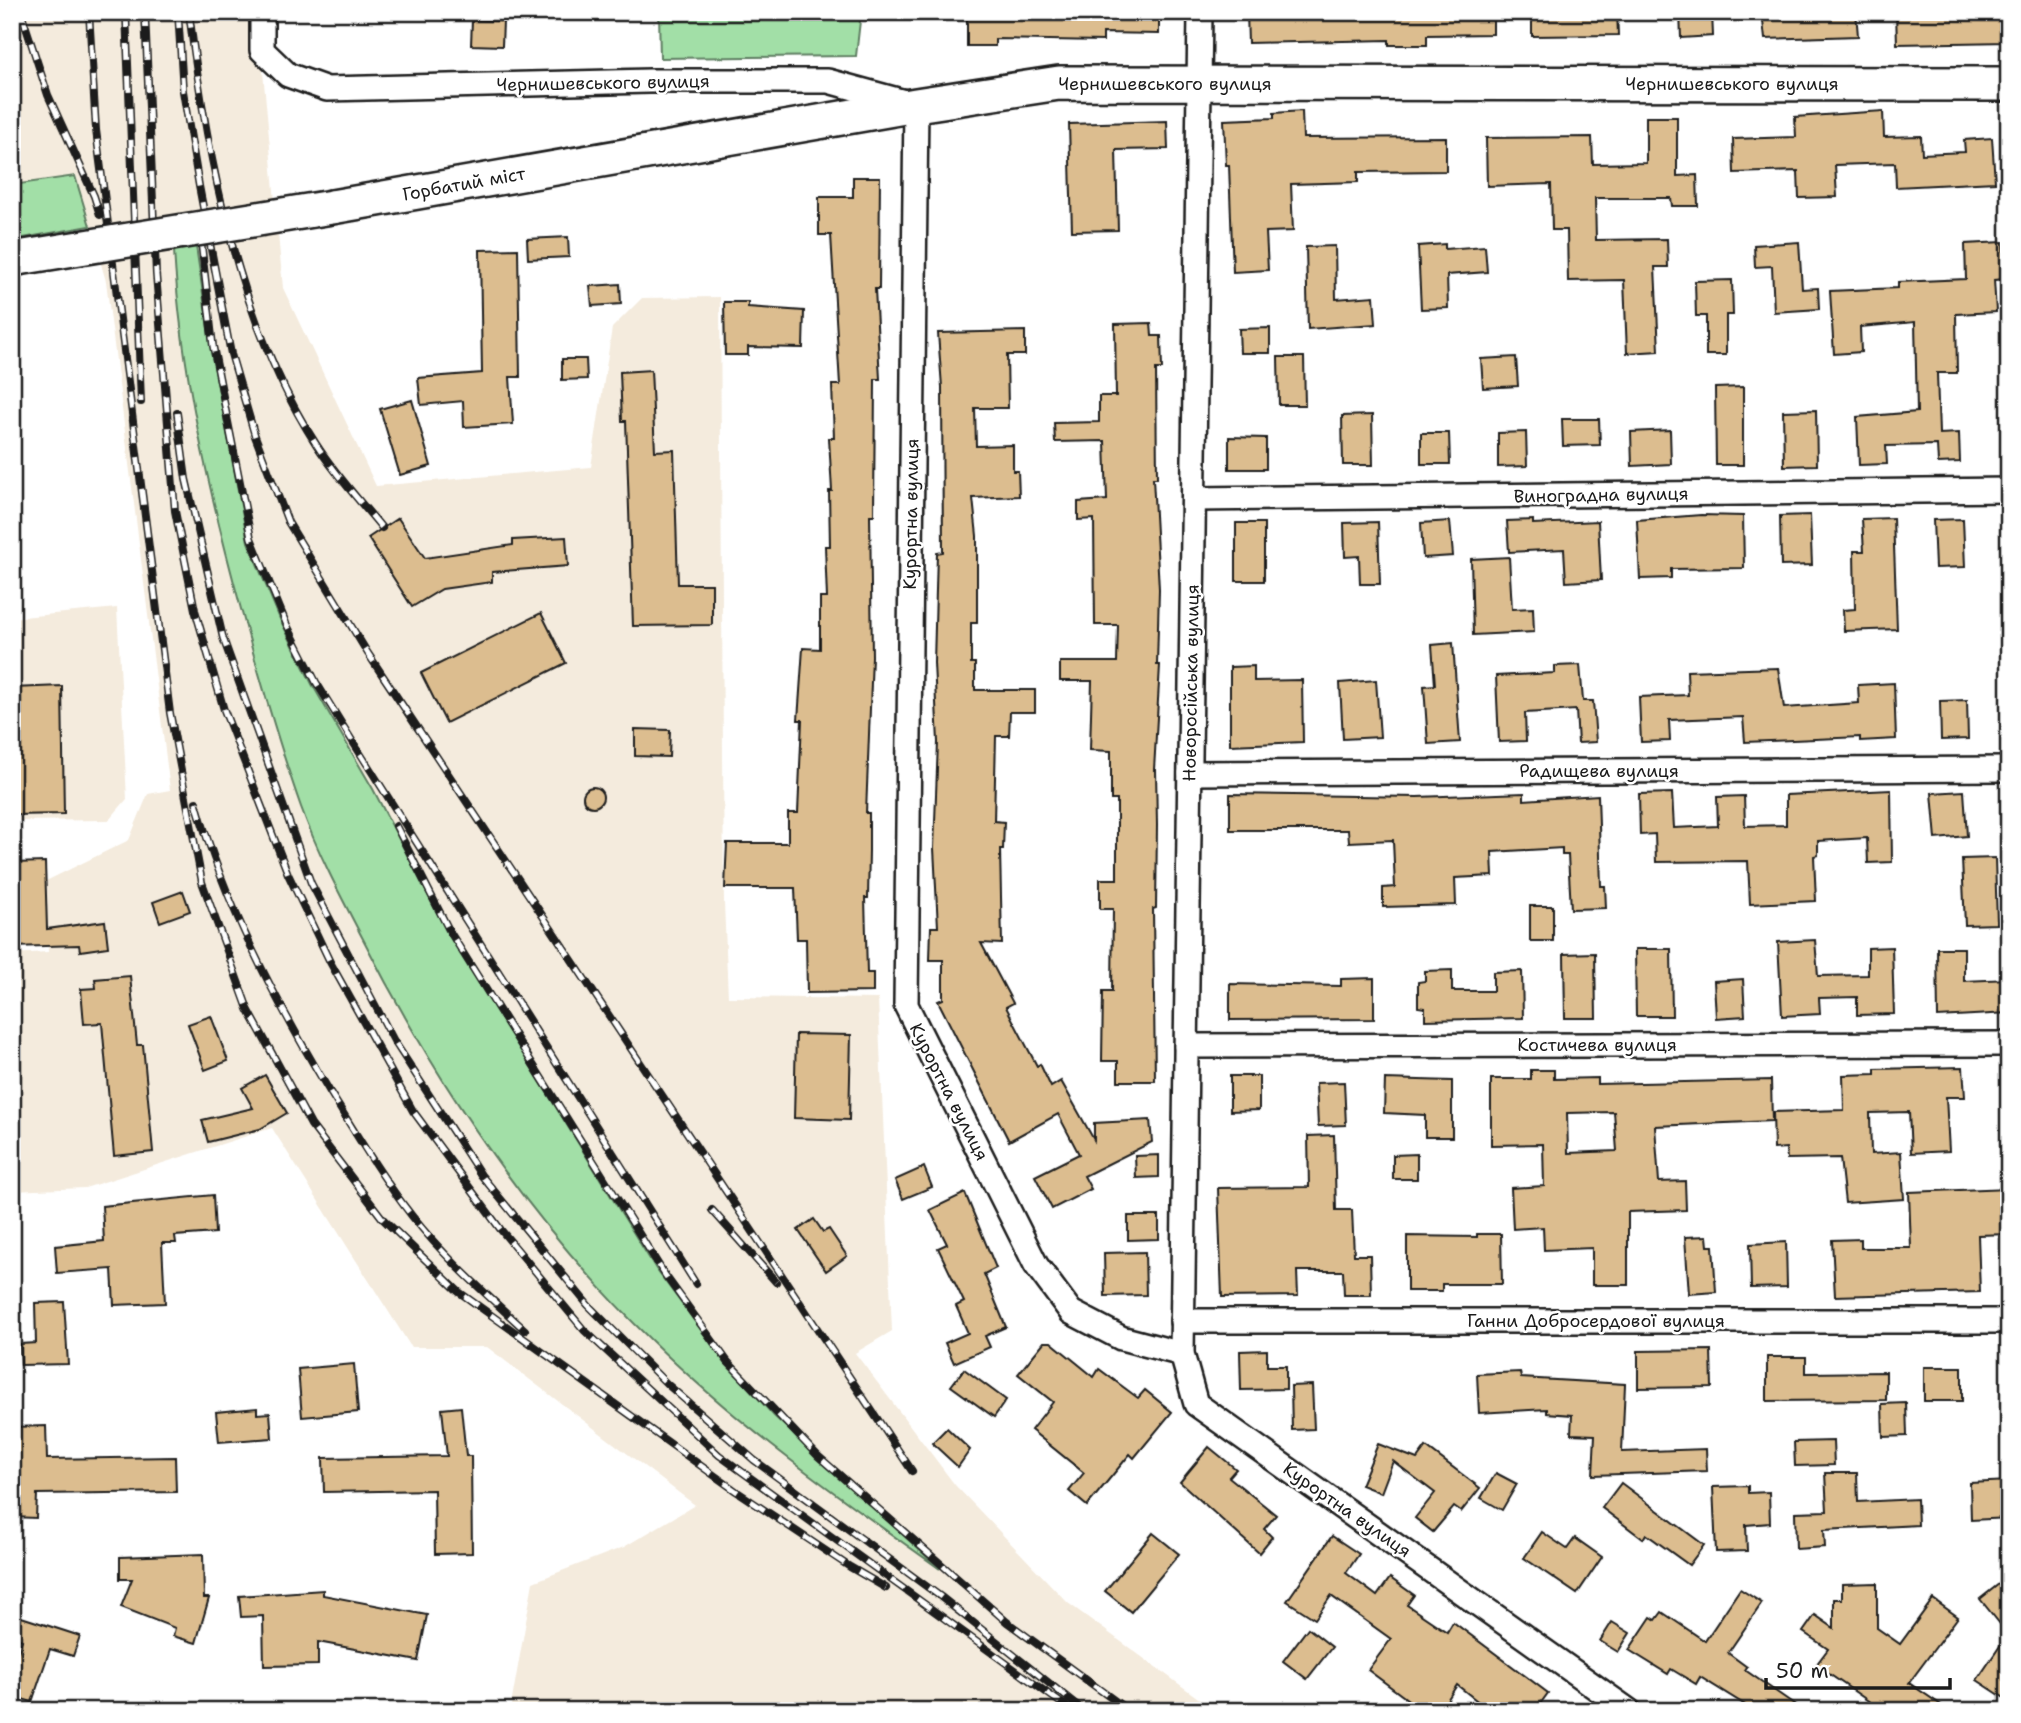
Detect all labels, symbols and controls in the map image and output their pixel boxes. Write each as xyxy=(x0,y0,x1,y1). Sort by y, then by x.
street label: Чернишевського вулиця xyxy=(496,69,710,97)
street label: Чернишевського вулиця xyxy=(1058,72,1272,96)
street label: Чернишевського вулиця xyxy=(1625,72,1839,96)
street label: Горбатий міст xyxy=(401,161,528,207)
street label: Курортна вулиця xyxy=(898,438,924,590)
street label: Виноградна вулиця xyxy=(1513,481,1689,509)
street label: Новоросійська вулиця xyxy=(1177,584,1205,782)
street label: Радищева вулиця xyxy=(1519,759,1679,783)
street label: Курортна вулиця xyxy=(904,1019,994,1165)
street label: Костичева вулиця xyxy=(1517,1033,1677,1057)
street label: Ганни Добросердової вулиця xyxy=(1467,1309,1725,1333)
street label: Курортна вулиця xyxy=(1278,1457,1416,1563)
scale bar xyxy=(1766,1646,1949,1690)
text: 50 m xyxy=(1776,1657,1829,1685)

